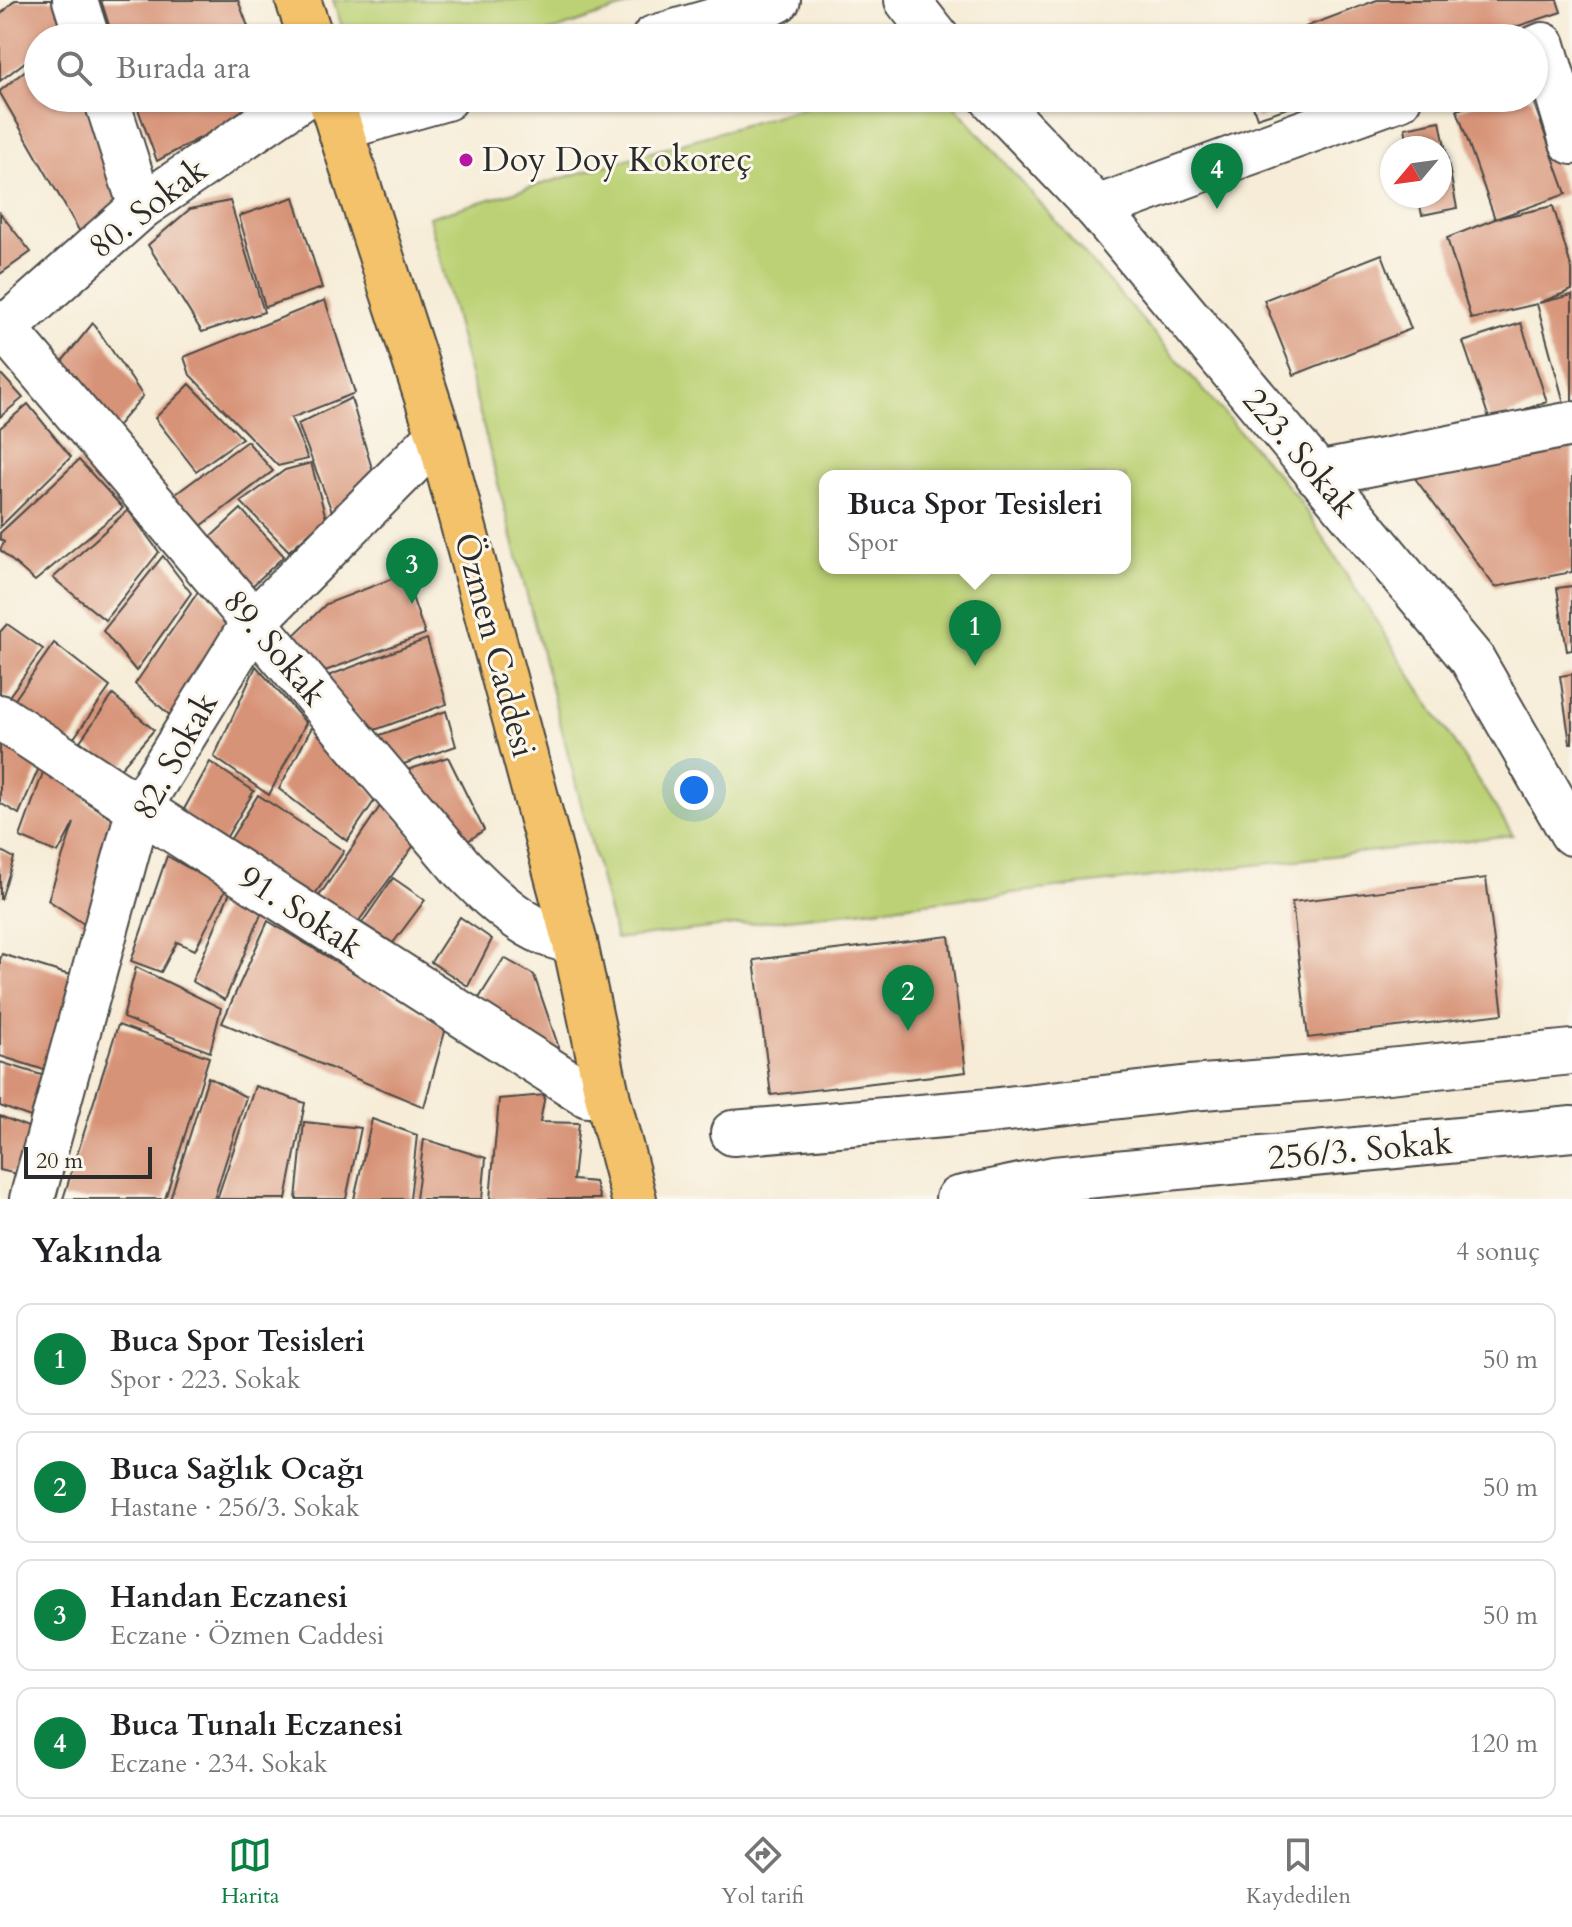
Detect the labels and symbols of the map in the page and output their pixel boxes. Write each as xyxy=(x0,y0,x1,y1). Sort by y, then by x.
north arrow xyxy=(1380,136,1452,208)
place label: Doy Doy Kokoreç xyxy=(482,137,752,183)
pin: 4 xyxy=(1191,143,1243,209)
street label: 80. Sokak xyxy=(79,147,218,269)
marker: Doy Doy Kokoreç xyxy=(457,151,475,169)
street label: 223. Sokak xyxy=(1232,378,1368,528)
street label: Özmen Caddesi xyxy=(443,528,547,762)
pin: 3 xyxy=(386,538,438,604)
street label: 89. Sokak xyxy=(213,580,338,717)
pin: 1 xyxy=(949,600,1001,666)
street label: 82. Sokak xyxy=(121,683,229,828)
your location xyxy=(674,770,714,810)
street label: 91. Sokak xyxy=(230,855,373,970)
pin: 2 xyxy=(882,965,934,1031)
street label: 256/3. Sokak xyxy=(1266,1119,1455,1181)
scale bar xyxy=(24,1143,152,1179)

